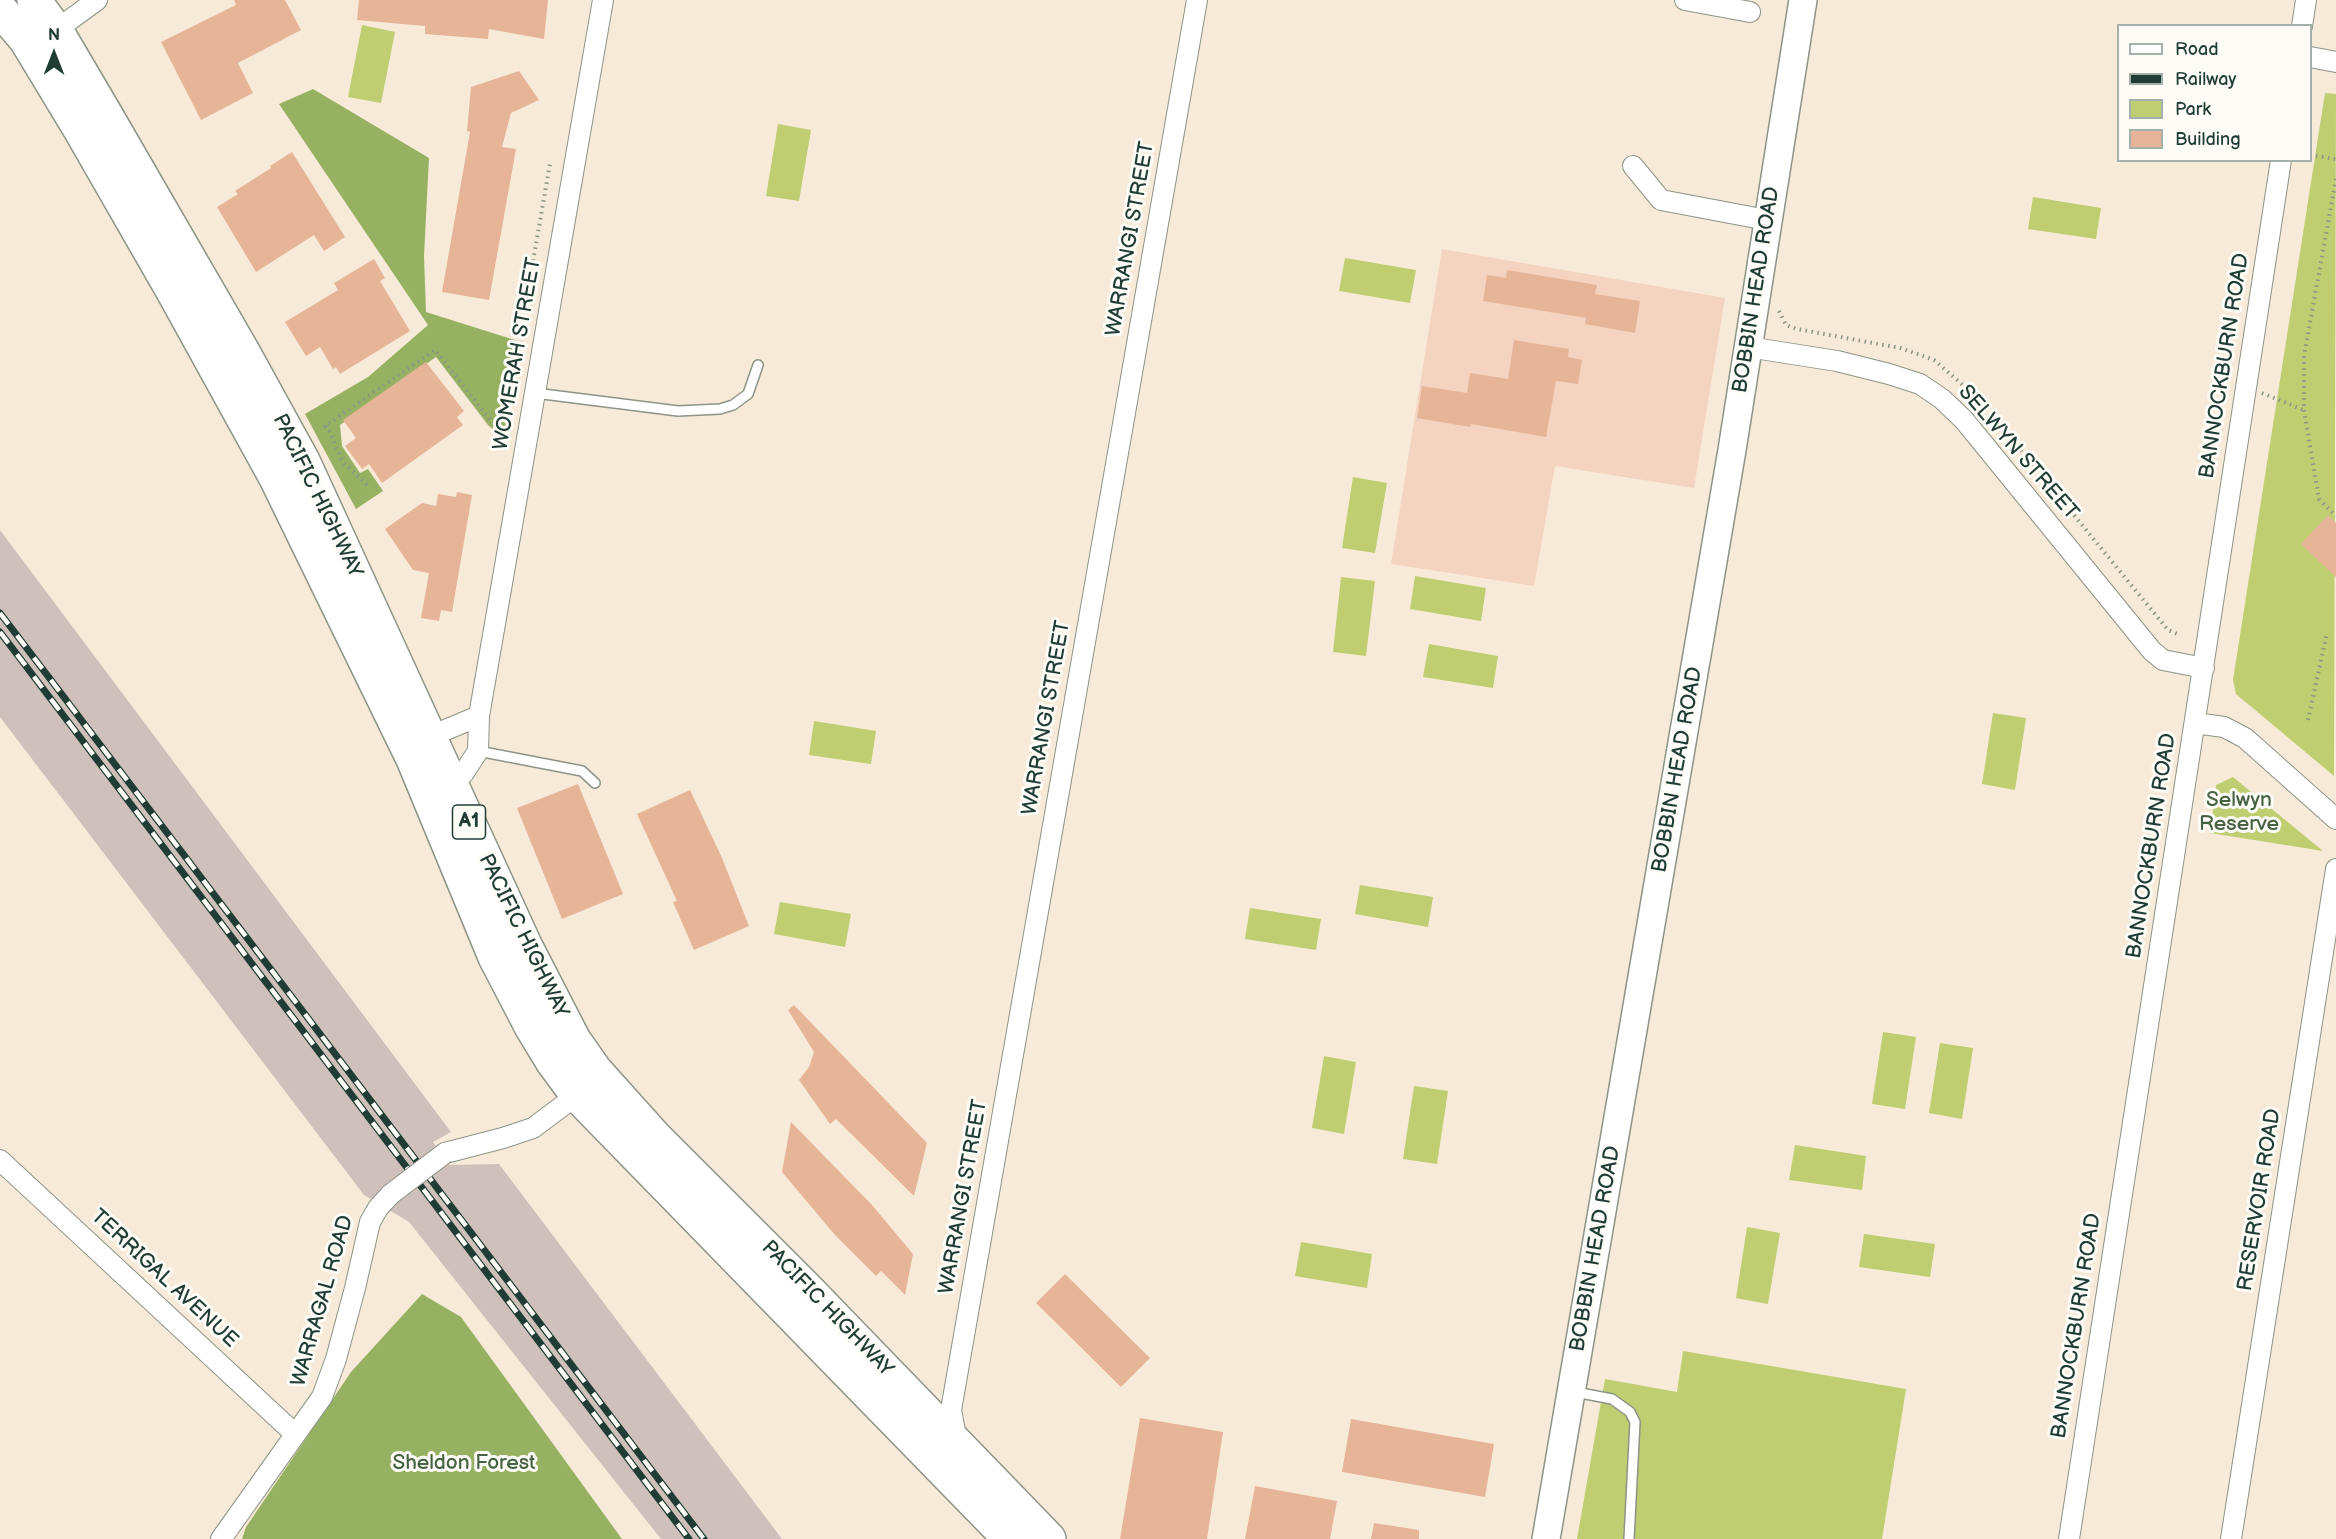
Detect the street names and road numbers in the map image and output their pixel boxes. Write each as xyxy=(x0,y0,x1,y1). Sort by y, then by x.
street label: WARRANGI STREET xyxy=(1101,140,1161,338)
street label: BOBBIN HEAD ROAD xyxy=(1728,185,1786,395)
street label: BANNOCKBURN ROAD xyxy=(2195,252,2255,480)
street label: WOMERAH STREET xyxy=(489,256,547,452)
street label: SELWYN STREET xyxy=(1952,380,2084,526)
street label: PACIFIC HIGHWAY xyxy=(266,410,368,582)
street label: WARRANGI STREET xyxy=(1017,619,1077,817)
street label: BOBBIN HEAD ROAD xyxy=(1647,665,1709,875)
street label: BANNOCKBURN ROAD xyxy=(2122,732,2182,960)
road number: A1 xyxy=(452,805,486,839)
street label: PACIFIC HIGHWAY xyxy=(472,850,574,1022)
street label: WARRANGI STREET xyxy=(934,1098,994,1296)
street label: RESERVOIR ROAD xyxy=(2233,1107,2287,1293)
street label: BOBBIN HEAD ROAD xyxy=(1565,1144,1627,1354)
street label: TERRIGAL AVENUE xyxy=(85,1204,243,1354)
street label: WARRAGAL ROAD xyxy=(287,1212,359,1390)
street label: BANNOCKBURN ROAD xyxy=(2047,1212,2107,1440)
street label: PACIFIC HIGHWAY xyxy=(756,1236,898,1382)

